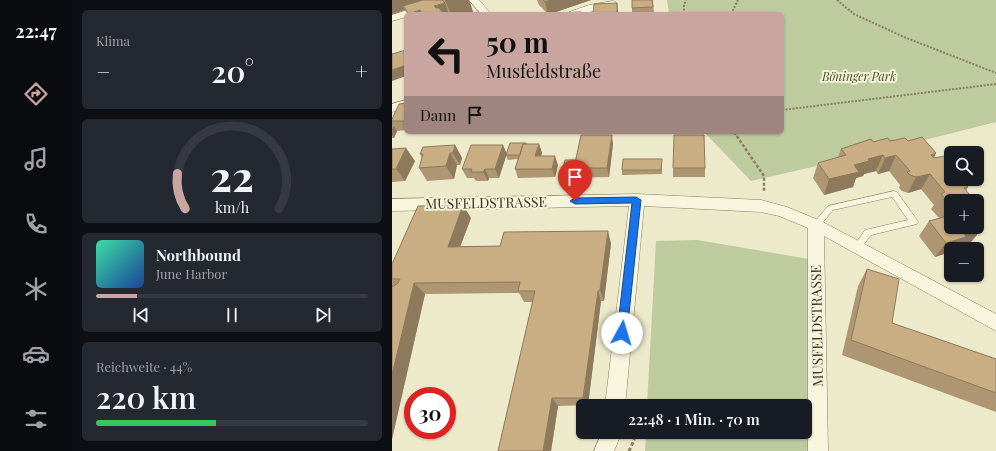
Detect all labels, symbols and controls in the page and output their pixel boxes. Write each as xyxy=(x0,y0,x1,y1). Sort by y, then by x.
text: 22:47 xyxy=(15,19,57,43)
text: 50 m xyxy=(486,23,549,60)
icon: left xyxy=(420,28,472,80)
text: Klima xyxy=(96,32,130,49)
text: 20° xyxy=(211,51,254,91)
text: − xyxy=(96,56,110,86)
text: + xyxy=(355,56,368,86)
text: Musfeldstraße xyxy=(486,59,601,83)
park label: Böninger Park xyxy=(821,68,896,84)
icon: directions xyxy=(22,80,50,108)
icon: arrive xyxy=(464,104,486,126)
text: Dann xyxy=(420,105,456,125)
icon: music xyxy=(22,145,50,173)
map controls xyxy=(944,146,984,282)
button: search xyxy=(944,146,984,186)
text: 22 xyxy=(210,147,254,202)
pin xyxy=(558,160,592,201)
icon: arrive xyxy=(564,166,586,188)
street label: MUSFELDSTRASSE xyxy=(425,192,547,213)
button: + xyxy=(944,194,984,234)
text: km/h xyxy=(215,198,250,217)
icon: phone xyxy=(22,210,50,238)
button: − xyxy=(944,242,984,282)
text: Northbound xyxy=(156,245,241,265)
text: June Harbor xyxy=(156,265,227,282)
street label: MUSFELDSTRASSE xyxy=(806,265,827,387)
icon: climate xyxy=(22,275,50,303)
icon: previous xyxy=(130,304,152,326)
icon: pause xyxy=(221,304,243,326)
icon: next xyxy=(312,304,334,326)
position arrow xyxy=(601,312,643,354)
icon: car xyxy=(22,340,50,368)
text: Reichweite · 44% xyxy=(96,358,192,375)
text: 220 km xyxy=(96,377,196,417)
speed limit sign: 30 xyxy=(404,387,456,439)
icon: filters xyxy=(22,405,50,433)
text: 22:48 · 1 Min. · 70 m xyxy=(628,409,760,429)

